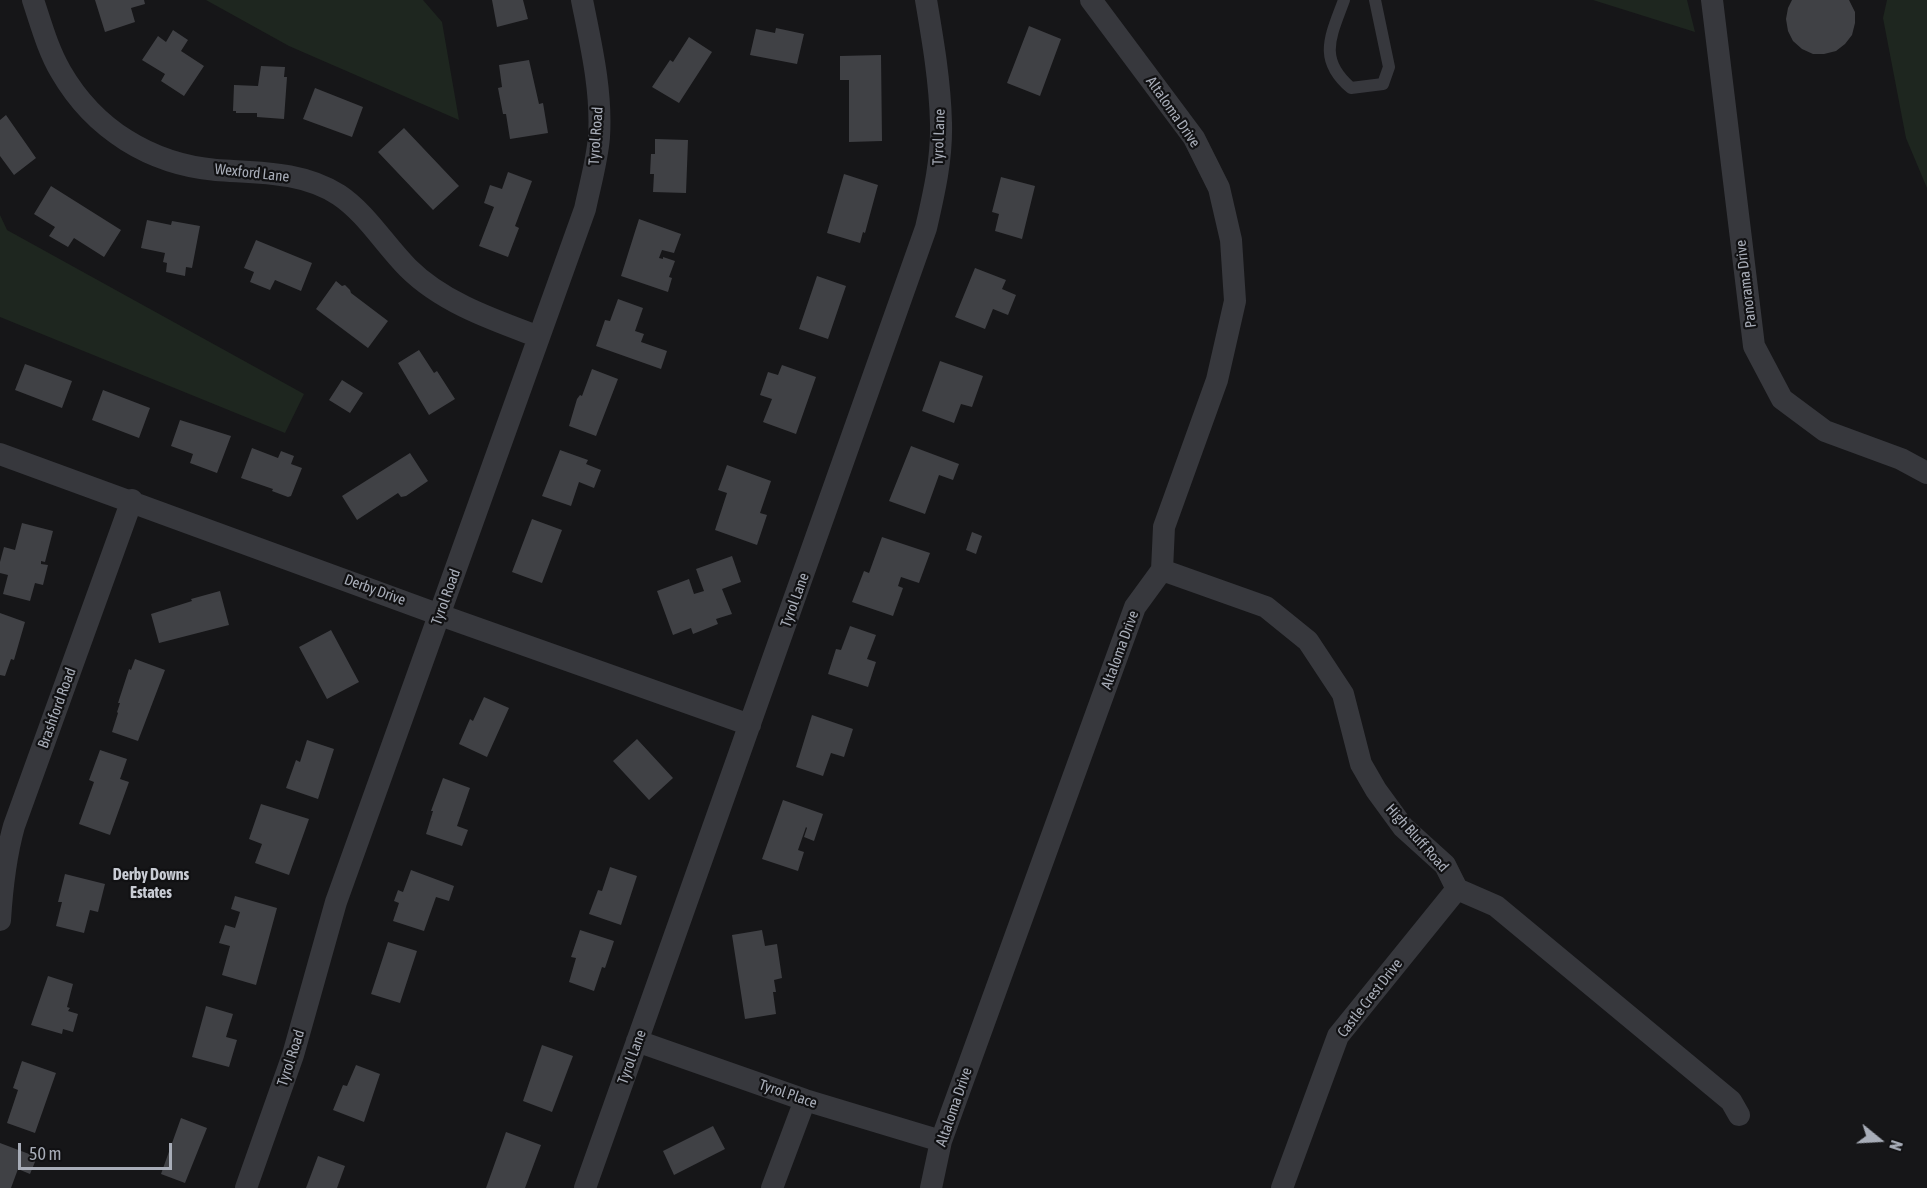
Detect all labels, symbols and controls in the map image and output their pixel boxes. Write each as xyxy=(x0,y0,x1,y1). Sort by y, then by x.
street label: Altaloma Drive xyxy=(1142,73,1204,151)
street label: Tyrol Road xyxy=(585,106,607,166)
street label: Tyrol Lane xyxy=(929,108,949,166)
street label: Wexford Lane xyxy=(214,160,290,186)
street label: Panorama Drive xyxy=(1732,239,1760,329)
street label: Tyrol Road xyxy=(428,567,464,627)
street label: Tyrol Lane xyxy=(777,570,813,630)
street label: Derby Drive xyxy=(342,571,408,609)
street label: Altaloma Drive xyxy=(1097,608,1143,692)
street label: Brashford Road xyxy=(34,665,80,751)
street label: High Bluff Road xyxy=(1382,800,1452,876)
district label: Derby Downs Estates xyxy=(113,865,189,903)
street label: Castle Crest Drive xyxy=(1334,955,1406,1041)
street label: Tyrol Road xyxy=(273,1027,309,1089)
street label: Tyrol Lane xyxy=(614,1027,650,1087)
street label: Altaloma Drive xyxy=(932,1065,976,1149)
street label: Tyrol Place xyxy=(757,1076,819,1112)
north arrow xyxy=(1849,1110,1909,1170)
scale bar xyxy=(21,1131,176,1169)
text: N xyxy=(1886,1138,1906,1153)
text: 50 m xyxy=(29,1143,61,1164)

